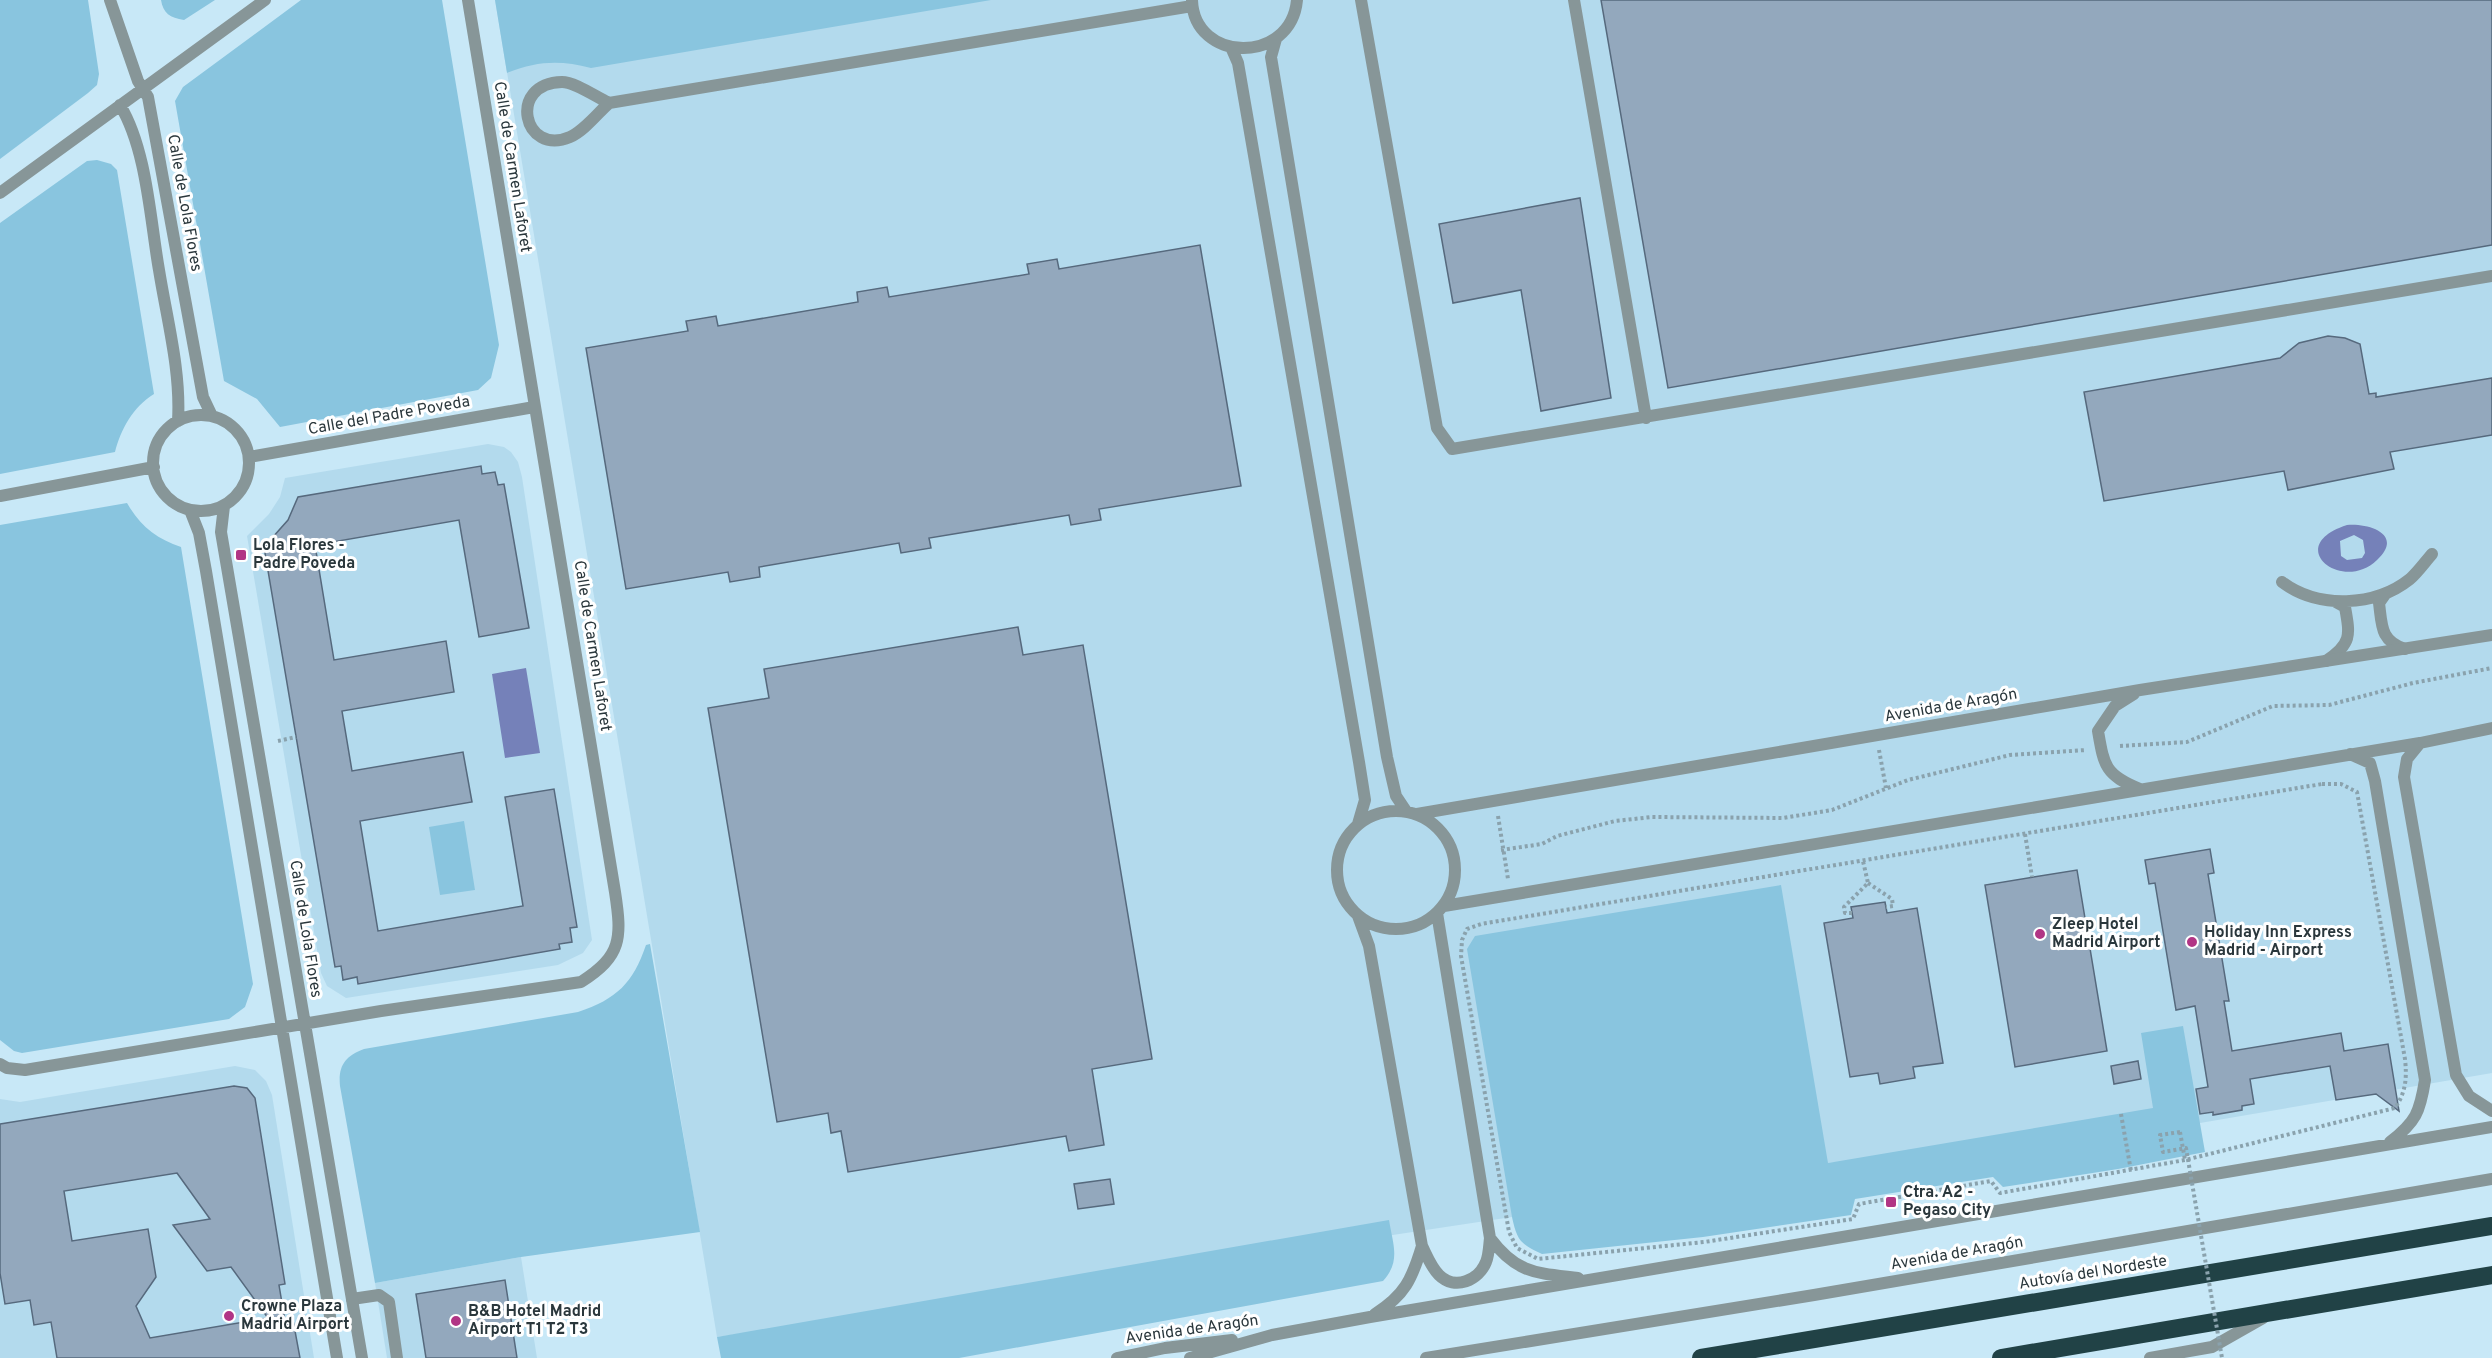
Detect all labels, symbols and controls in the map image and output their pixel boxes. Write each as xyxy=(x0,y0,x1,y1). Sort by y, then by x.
street label: Calle de Carmen Laforet xyxy=(489,80,535,254)
street label: Calle de Lola Flores xyxy=(162,133,206,273)
street label: Calle del Padre Poveda xyxy=(306,392,472,440)
place label: Lola Flores - Padre Poveda xyxy=(253,536,355,574)
marker: Lola Flores - Padre Poveda xyxy=(234,548,248,562)
street label: Calle de Carmen Laforet xyxy=(569,559,615,733)
street label: Avenida de Aragón xyxy=(1883,684,2019,728)
street label: Calle de Lola Flores xyxy=(284,859,326,999)
place label: Zleep Hotel Madrid Airport xyxy=(2052,915,2161,953)
place label: Holiday Inn Express Madrid - Airport xyxy=(2204,923,2352,961)
marker: Zleep Hotel Madrid Airport xyxy=(2033,927,2047,941)
marker: Holiday Inn Express Madrid - Airport xyxy=(2185,935,2199,949)
place label: Ctra. A2 - Pegaso City xyxy=(1903,1183,1991,1221)
marker: Ctra. A2 - Pegaso City xyxy=(1884,1195,1898,1209)
street label: Avenida de Aragón xyxy=(1889,1232,2025,1276)
street label: Autovía del Nordeste xyxy=(2017,1251,2169,1295)
place label: Crowne Plaza Madrid Airport xyxy=(241,1297,350,1335)
place label: B&B Hotel Madrid Airport T1 T2 T3 xyxy=(468,1302,601,1340)
marker: Crowne Plaza Madrid Airport xyxy=(222,1309,236,1323)
street label: Avenida de Aragón xyxy=(1124,1311,1260,1349)
marker: B&B Hotel Madrid Airport T1 T2 T3 xyxy=(449,1314,463,1328)

